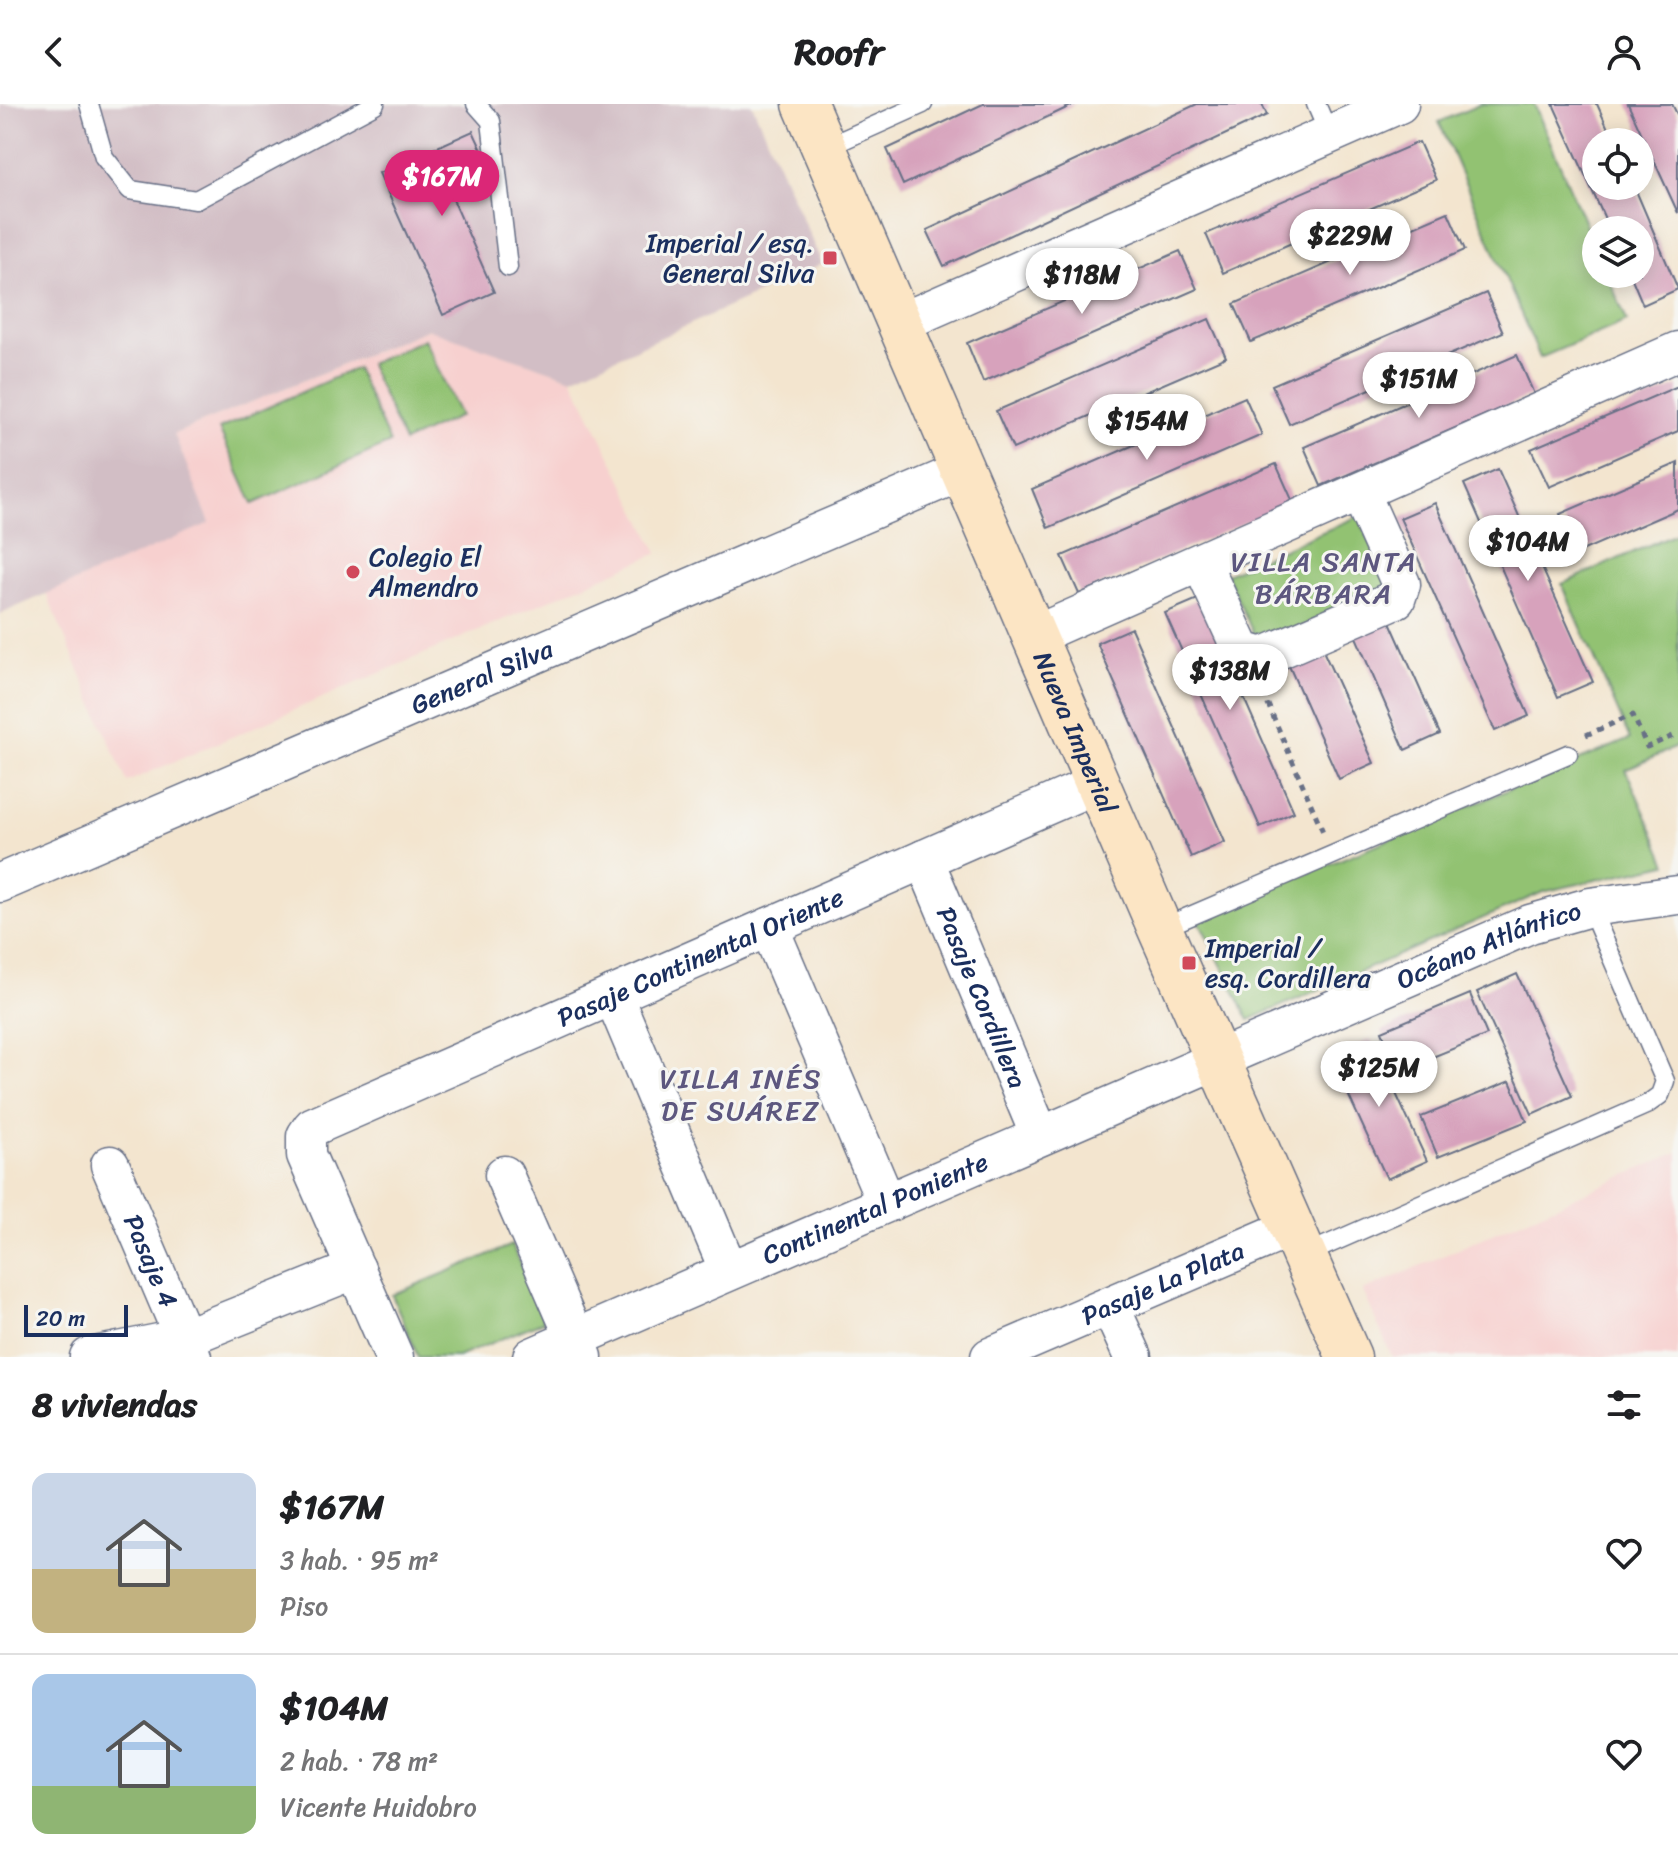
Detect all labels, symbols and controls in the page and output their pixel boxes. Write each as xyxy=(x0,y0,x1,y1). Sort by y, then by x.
text: Roofr xyxy=(794,20,884,84)
icon: back xyxy=(32,30,76,74)
icon: person xyxy=(1602,30,1646,74)
map controls xyxy=(1582,128,1654,288)
button: locate xyxy=(1582,128,1654,200)
pin: $167M xyxy=(386,150,498,218)
text: $167M xyxy=(402,153,482,199)
pin: $229M xyxy=(1294,209,1406,277)
text: $229M xyxy=(1308,212,1392,258)
button: layers xyxy=(1582,216,1654,288)
place label: Imperial / esq. General Silva xyxy=(645,220,815,296)
pin: $118M xyxy=(1026,248,1138,316)
marker: Imperial / esq. General Silva xyxy=(821,249,839,267)
text: $118M xyxy=(1044,251,1120,297)
pin: $151M xyxy=(1363,352,1475,420)
text: $151M xyxy=(1381,355,1457,401)
pin: $154M xyxy=(1091,394,1203,462)
text: $154M xyxy=(1106,397,1188,443)
pin: $104M xyxy=(1472,515,1584,583)
text: $104M xyxy=(1487,518,1569,564)
place label: Colegio El Almendro xyxy=(368,534,482,610)
district label: VILLA SANTA BÁRBARA xyxy=(1230,537,1418,618)
marker: Colegio El Almendro xyxy=(344,563,362,581)
street label: General Silva xyxy=(403,626,561,728)
street label: Nueva Imperial xyxy=(1020,644,1131,821)
pin: $138M xyxy=(1174,644,1286,712)
text: $138M xyxy=(1190,647,1270,693)
street label: Pasaje Continental Oriente xyxy=(549,874,851,1040)
street label: Océano Atlántico xyxy=(1389,888,1587,1002)
street label: Pasaje Cordillera xyxy=(923,899,1041,1096)
place label: Imperial / esq. Cordillera xyxy=(1204,925,1371,1001)
marker: Imperial / esq. Cordillera xyxy=(1180,954,1198,972)
pin: $125M xyxy=(1323,1041,1435,1109)
text: $125M xyxy=(1339,1044,1419,1090)
district label: VILLA INÉS DE SUÁREZ xyxy=(660,1054,822,1135)
street label: Continental Poniente xyxy=(755,1139,996,1278)
street label: Pasaje 4 xyxy=(110,1207,191,1315)
street label: Pasaje La Plata xyxy=(1074,1227,1252,1338)
text: 20 m xyxy=(36,1299,85,1338)
scale bar xyxy=(24,1301,128,1337)
text: 8 viviendas xyxy=(32,1375,197,1435)
icon: filters xyxy=(1602,1383,1646,1427)
text: $167M xyxy=(280,1477,384,1537)
icon: home xyxy=(96,1505,192,1601)
icon: heart xyxy=(1602,1531,1646,1575)
text: 3 hab. · 95 m² xyxy=(280,1537,439,1583)
text: Piso xyxy=(280,1583,328,1629)
text: $104M xyxy=(280,1678,388,1738)
icon: home xyxy=(96,1706,192,1802)
icon: heart xyxy=(1602,1732,1646,1776)
text: 2 hab. · 78 m² xyxy=(280,1738,438,1784)
text: Vicente Huidobro xyxy=(280,1784,477,1830)

